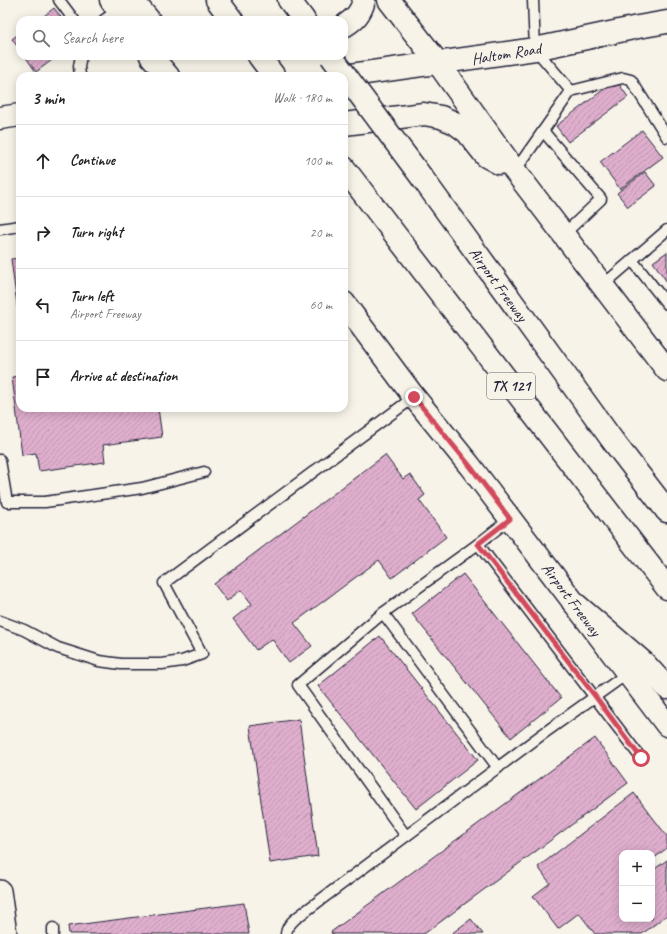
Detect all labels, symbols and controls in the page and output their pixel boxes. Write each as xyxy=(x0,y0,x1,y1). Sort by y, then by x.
search box xyxy=(16,16,348,60)
icon: search xyxy=(30,27,52,49)
text: Search here xyxy=(62,29,123,48)
street label: Haltom Road xyxy=(470,38,545,69)
text: 3 min xyxy=(32,88,65,109)
text: Walk · 180 m xyxy=(273,90,332,106)
icon: ahead xyxy=(32,150,54,172)
text: Continue xyxy=(70,151,115,170)
text: 100 m xyxy=(304,153,332,169)
icon: right xyxy=(32,222,54,244)
text: Turn right xyxy=(70,223,123,242)
text: 20 m xyxy=(310,225,332,241)
street label: Airport Freeway xyxy=(465,244,533,327)
text: Turn left xyxy=(70,287,113,306)
icon: left xyxy=(32,294,54,316)
text: 60 m xyxy=(310,297,332,313)
text: Airport Freeway xyxy=(70,306,141,322)
icon: arrive xyxy=(32,366,54,388)
text: Arrive at destination xyxy=(70,367,177,386)
road number: TX 121 xyxy=(487,373,535,399)
route end xyxy=(405,388,423,406)
street label: Airport Freeway xyxy=(537,559,606,642)
route start xyxy=(632,749,650,767)
map controls xyxy=(619,850,655,922)
button: + xyxy=(619,850,655,886)
button: − xyxy=(619,886,655,922)

